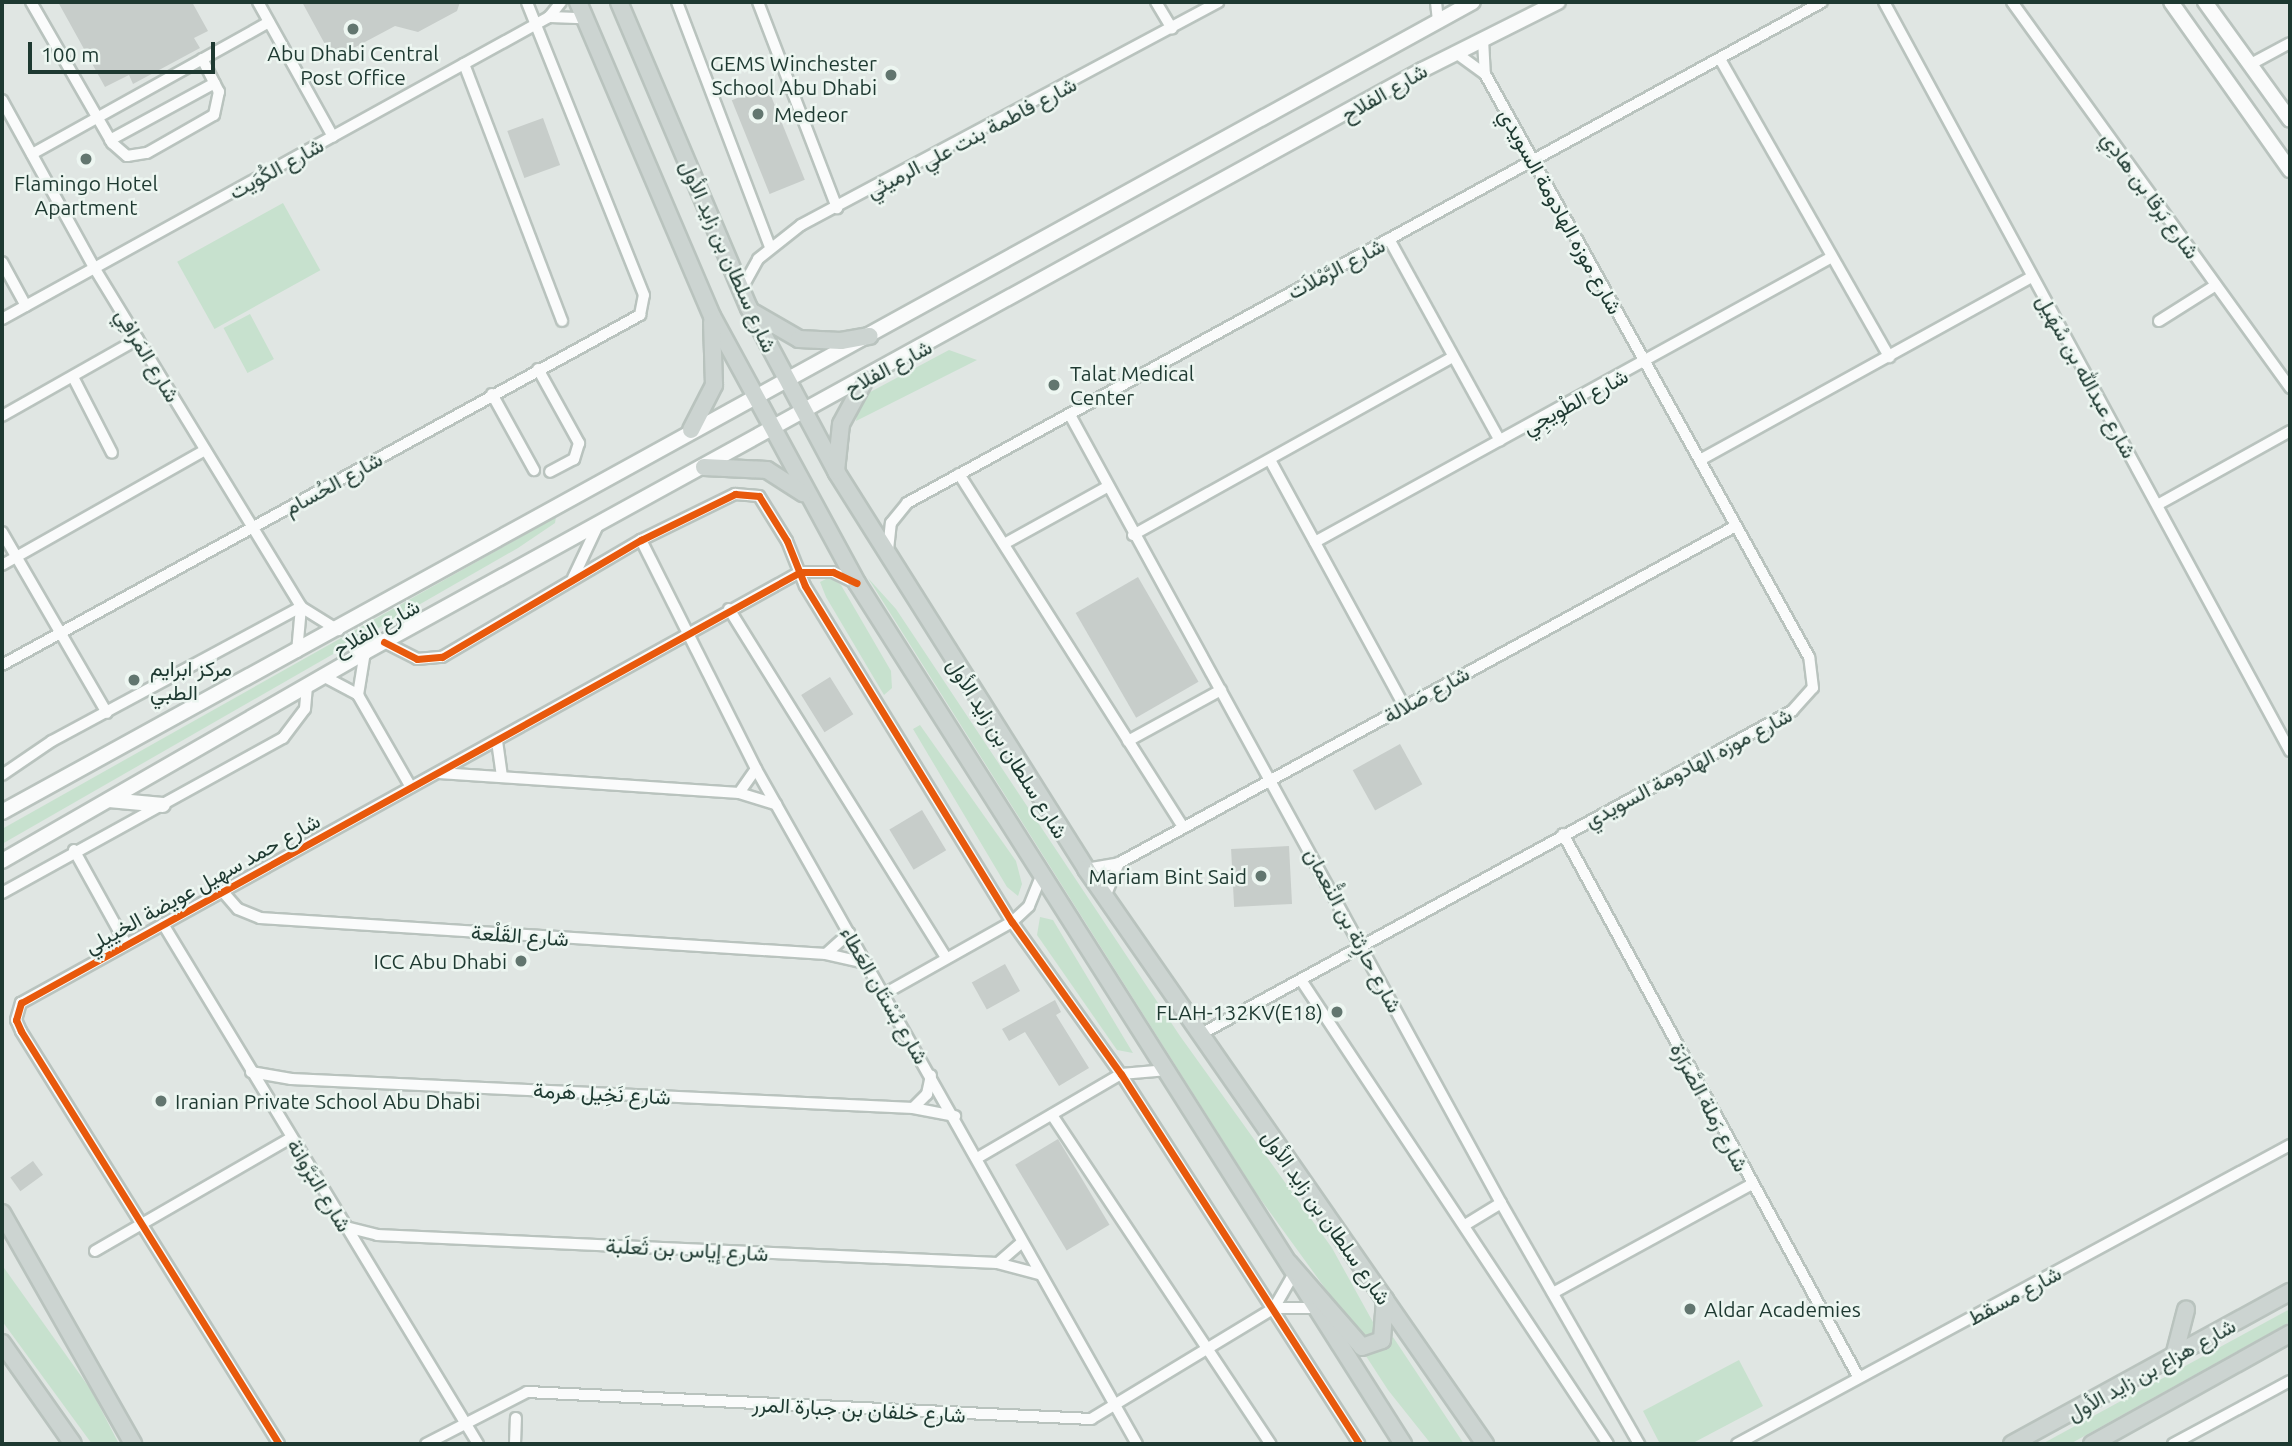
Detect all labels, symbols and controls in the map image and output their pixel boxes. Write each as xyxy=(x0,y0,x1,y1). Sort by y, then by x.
marker: Abu Dhabi Central Post Office xyxy=(345,21,361,37)
scale bar xyxy=(32,28,219,72)
place label: Abu Dhabi Central Post Office xyxy=(267,40,439,90)
text: 100 m xyxy=(41,42,99,66)
place label: GEMS Winchester School Abu Dhabi xyxy=(710,50,877,100)
street label: شارع الفلاح xyxy=(1337,57,1431,127)
marker: GEMS Winchester School Abu Dhabi xyxy=(883,67,899,83)
street label: شارع فاطمة بنت علي الرميثي xyxy=(862,71,1080,203)
place label: Medeor xyxy=(774,101,848,127)
marker: Medeor xyxy=(748,104,768,124)
street label: شارع موزه الهادومة السويدي xyxy=(1494,104,1628,318)
street label: شارع بَرقا بن هادِي xyxy=(2096,127,2206,263)
street label: شارع الكُوَيت xyxy=(224,132,328,204)
marker: Flamingo Hotel Apartment xyxy=(78,151,94,167)
street label: شارع سلطان بن زايد الأول xyxy=(675,156,783,356)
place label: Flamingo Hotel Apartment xyxy=(14,170,158,220)
street label: شارع الرَّمْلاَت xyxy=(1283,232,1389,304)
street label: شارع عبدالله بن سُهَيل xyxy=(2032,290,2142,462)
street label: شارع المَرافِي xyxy=(110,304,186,406)
street label: شارع الفلاح xyxy=(840,334,936,400)
place label: Talat Medical Center xyxy=(1070,360,1194,410)
street label: شارع الطْوِيجِي xyxy=(1518,363,1632,439)
marker: Talat Medical Center xyxy=(1044,375,1064,395)
street label: شارع الحُسام xyxy=(280,446,386,520)
street label: شارع الفلاح xyxy=(328,593,424,661)
street label: شارع سلطان بن زايد الأول xyxy=(942,653,1074,843)
place label: مركز ابرايم الطبي xyxy=(150,655,232,705)
street label: شارع صَلالة xyxy=(1379,660,1473,728)
marker: مركز ابرايم الطبي xyxy=(124,670,144,690)
street label: شارع موزه الهادومة السويدي xyxy=(1580,702,1796,832)
street label: شارع حمد سهيل عويضة الخييلي xyxy=(80,808,324,958)
street label: شارع حارِثة بن النُّعمان xyxy=(1300,843,1408,1017)
place label: Mariam Bint Said xyxy=(1088,863,1247,889)
marker: Mariam Bint Said xyxy=(1253,868,1269,884)
street label: شارع القَلْعة xyxy=(470,919,570,951)
street label: شارع بُسْتَان العَطاء xyxy=(835,922,935,1068)
place label: ICC Abu Dhabi xyxy=(374,948,507,974)
marker: ICC Abu Dhabi xyxy=(513,953,529,969)
place label: FLAH-132KV(E18) xyxy=(1156,999,1323,1025)
marker: FLAH-132KV(E18) xyxy=(1329,1004,1345,1020)
street label: شارع رَملة الصَّرَارَة xyxy=(1666,1038,1754,1176)
street label: شارع نَخِيل هَرمة xyxy=(533,1077,671,1109)
place label: Iranian Private School Abu Dhabi xyxy=(175,1088,480,1114)
marker: Iranian Private School Abu Dhabi xyxy=(153,1093,169,1109)
street label: شارع سلطان بن زايد الأول xyxy=(1257,1125,1397,1309)
street label: شارع البَرَّوانة xyxy=(282,1134,358,1236)
street label: شارع إياس بن ثَعلَبة xyxy=(605,1232,769,1266)
street label: شارع مسقط xyxy=(1963,1260,2065,1330)
place label: Aldar Academies xyxy=(1704,1296,1861,1322)
marker: Aldar Academies xyxy=(1682,1301,1698,1317)
street label: شارع هزاع بن زايد الأول xyxy=(2062,1312,2240,1426)
street label: شارع خلفان بن جبارة المرر xyxy=(752,1391,966,1427)

